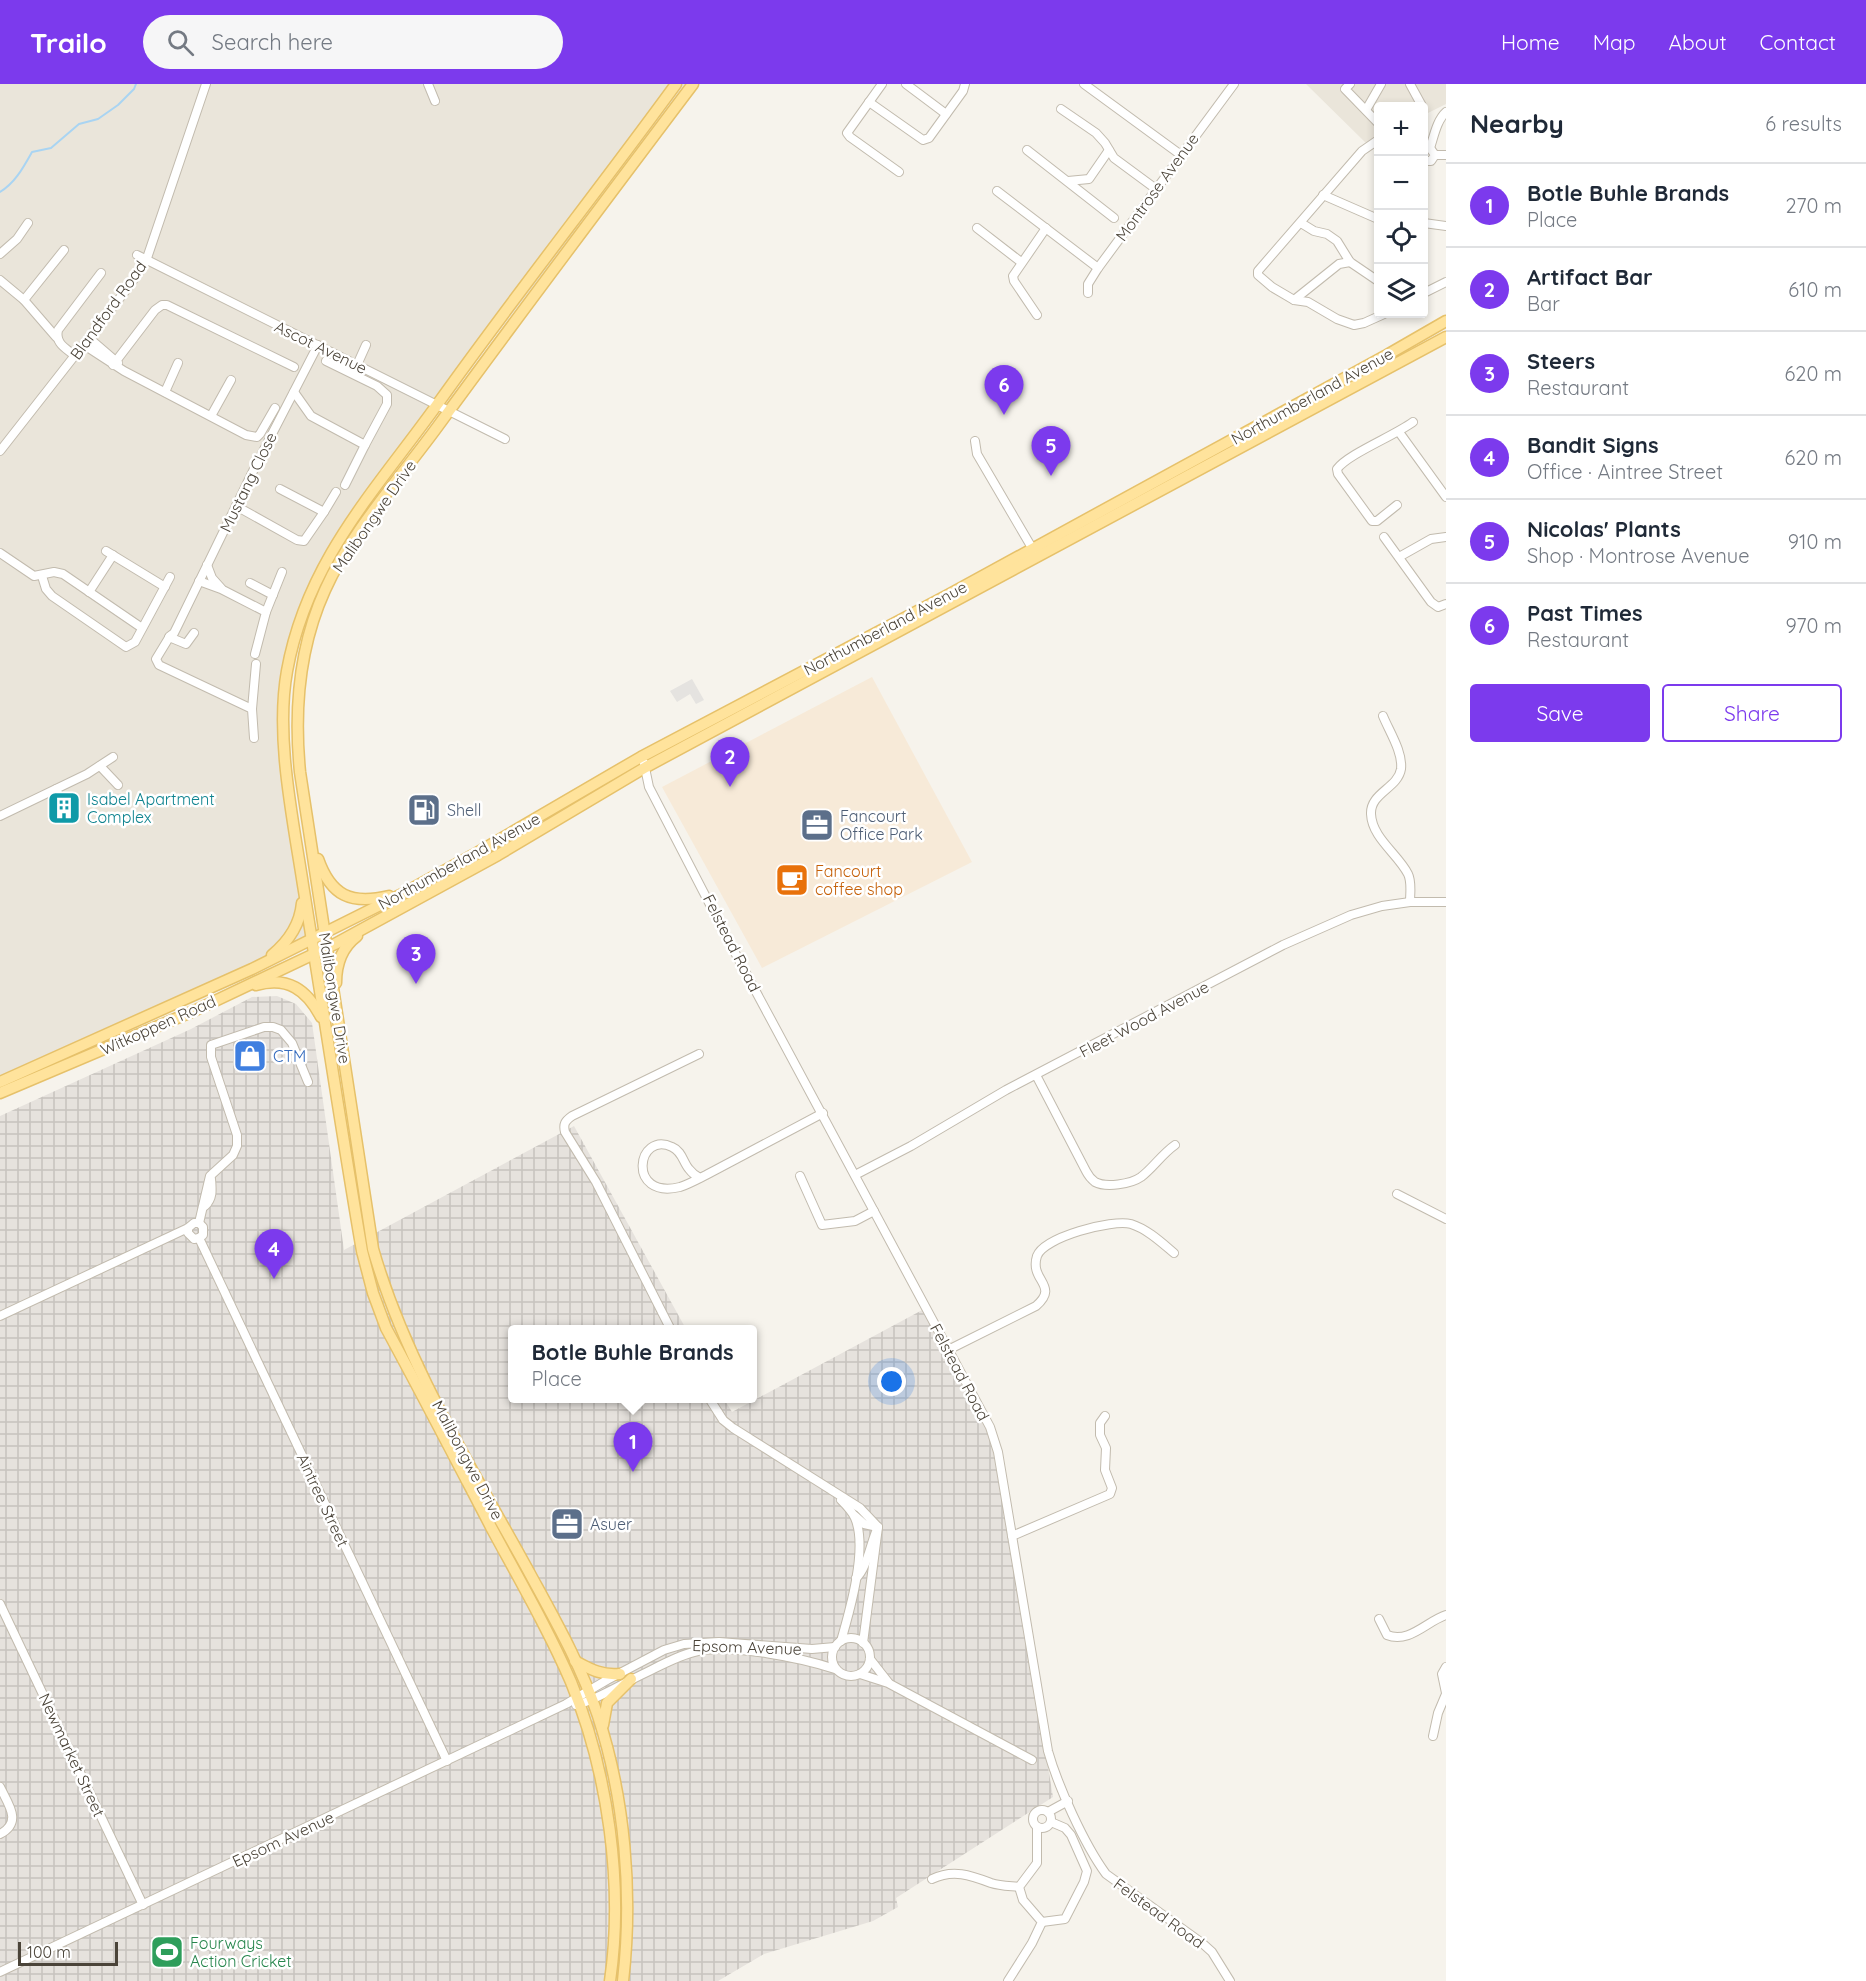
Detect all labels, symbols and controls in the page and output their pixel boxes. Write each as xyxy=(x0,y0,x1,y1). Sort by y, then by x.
search box xyxy=(143,15,563,69)
text: Trailo xyxy=(30,25,107,60)
icon: search xyxy=(164,26,197,59)
text: Search here xyxy=(212,28,333,56)
text: Home xyxy=(1501,29,1560,55)
text: Map xyxy=(1593,29,1636,55)
text: About xyxy=(1669,29,1727,55)
text: Contact xyxy=(1760,29,1836,55)
map controls xyxy=(1374,102,1428,318)
button: + xyxy=(1374,102,1428,156)
text: Nearby xyxy=(1470,107,1564,140)
text: 6 results xyxy=(1765,111,1842,136)
street label: Montrose Avenue xyxy=(1111,129,1203,245)
button: − xyxy=(1374,156,1428,210)
text: Botle Buhle Brands xyxy=(1527,179,1729,207)
text: 1 xyxy=(1486,193,1493,218)
text: 270 m xyxy=(1785,193,1842,218)
text: Place xyxy=(1527,207,1577,232)
button: locate xyxy=(1374,210,1428,264)
street label: Blandford Road xyxy=(65,257,151,363)
text: Artifact Bar xyxy=(1527,263,1653,291)
button: layers xyxy=(1374,264,1428,318)
text: 2 xyxy=(1484,277,1495,302)
text: 610 m xyxy=(1788,277,1842,302)
text: Bar xyxy=(1527,291,1560,316)
street label: Ascot Avenue xyxy=(272,316,370,378)
street label: Northumberland Avenue xyxy=(1228,343,1396,449)
text: Steers xyxy=(1527,347,1595,375)
text: 3 xyxy=(1484,361,1495,386)
text: 620 m xyxy=(1785,361,1842,386)
pin: 6 xyxy=(984,366,1024,415)
text: Restaurant xyxy=(1527,375,1629,400)
pin: 5 xyxy=(1032,426,1070,476)
street label: Mustang Close xyxy=(215,429,281,535)
text: Bandit Signs xyxy=(1527,431,1659,459)
text: 4 xyxy=(1484,445,1495,470)
text: 620 m xyxy=(1785,445,1842,470)
street label: Malibongwe Drive xyxy=(328,456,420,576)
text: Office · Aintree Street xyxy=(1527,459,1723,484)
text: Nicolas' Plants xyxy=(1527,515,1681,543)
text: 5 xyxy=(1484,529,1495,554)
text: 910 m xyxy=(1788,529,1842,554)
text: Shop · Montrose Avenue xyxy=(1527,543,1749,568)
street label: Northumberland Avenue xyxy=(800,576,970,680)
text: Past Times xyxy=(1527,599,1643,627)
text: 6 xyxy=(1484,613,1495,638)
text: 970 m xyxy=(1786,613,1842,638)
text: Restaurant xyxy=(1527,627,1629,652)
button: Save xyxy=(1470,684,1650,742)
button: Share xyxy=(1662,684,1842,742)
pin: 2 xyxy=(710,738,750,787)
place label: Isabel Apartment Complex xyxy=(87,789,215,827)
building icon: Isabel Apartment Complex xyxy=(46,790,82,826)
fuel station icon: Shell xyxy=(406,792,442,828)
place label: Shell xyxy=(447,800,481,820)
place label: Fancourt Office Park xyxy=(840,806,923,844)
office icon: Fancourt Office Park xyxy=(799,807,835,843)
street label: Northumberland Avenue xyxy=(375,808,543,914)
place label: Fancourt coffee shop xyxy=(815,861,903,899)
cafe icon: Fancourt coffee shop xyxy=(774,862,810,898)
street label: Felstead Road xyxy=(699,891,765,995)
street label: Malibongwe Drive xyxy=(315,931,355,1065)
pin: 3 xyxy=(396,934,436,984)
street label: Fleet Wood Avenue xyxy=(1076,976,1212,1062)
street label: Witkoppen Road xyxy=(97,991,219,1059)
shop icon: CTM xyxy=(232,1038,268,1074)
place label: CTM xyxy=(273,1046,306,1066)
pin: 4 xyxy=(254,1230,294,1279)
street label: Felstead Road xyxy=(926,1320,994,1424)
popup xyxy=(508,1325,757,1403)
text: Botle Buhle Brands xyxy=(531,1338,734,1366)
text: Place xyxy=(531,1366,582,1391)
your location xyxy=(877,1367,906,1396)
street label: Malibongwe Drive xyxy=(428,1397,508,1523)
pin: 1 xyxy=(614,1422,652,1472)
street label: Aintree Street xyxy=(293,1450,353,1550)
office icon: Asuer xyxy=(549,1506,585,1542)
place label: Asuer xyxy=(590,1514,632,1534)
street label: Epsom Avenue xyxy=(692,1635,802,1659)
street label: Newmarket Street xyxy=(35,1690,109,1820)
street label: Epsom Avenue xyxy=(229,1807,337,1871)
street label: Felstead Road xyxy=(1110,1873,1208,1953)
place label: Fourways Action Cricket xyxy=(190,1933,292,1971)
sports icon: Fourways Action Cricket xyxy=(149,1934,185,1970)
scale bar xyxy=(18,1939,118,1966)
text: 100 m xyxy=(27,1942,71,1962)

